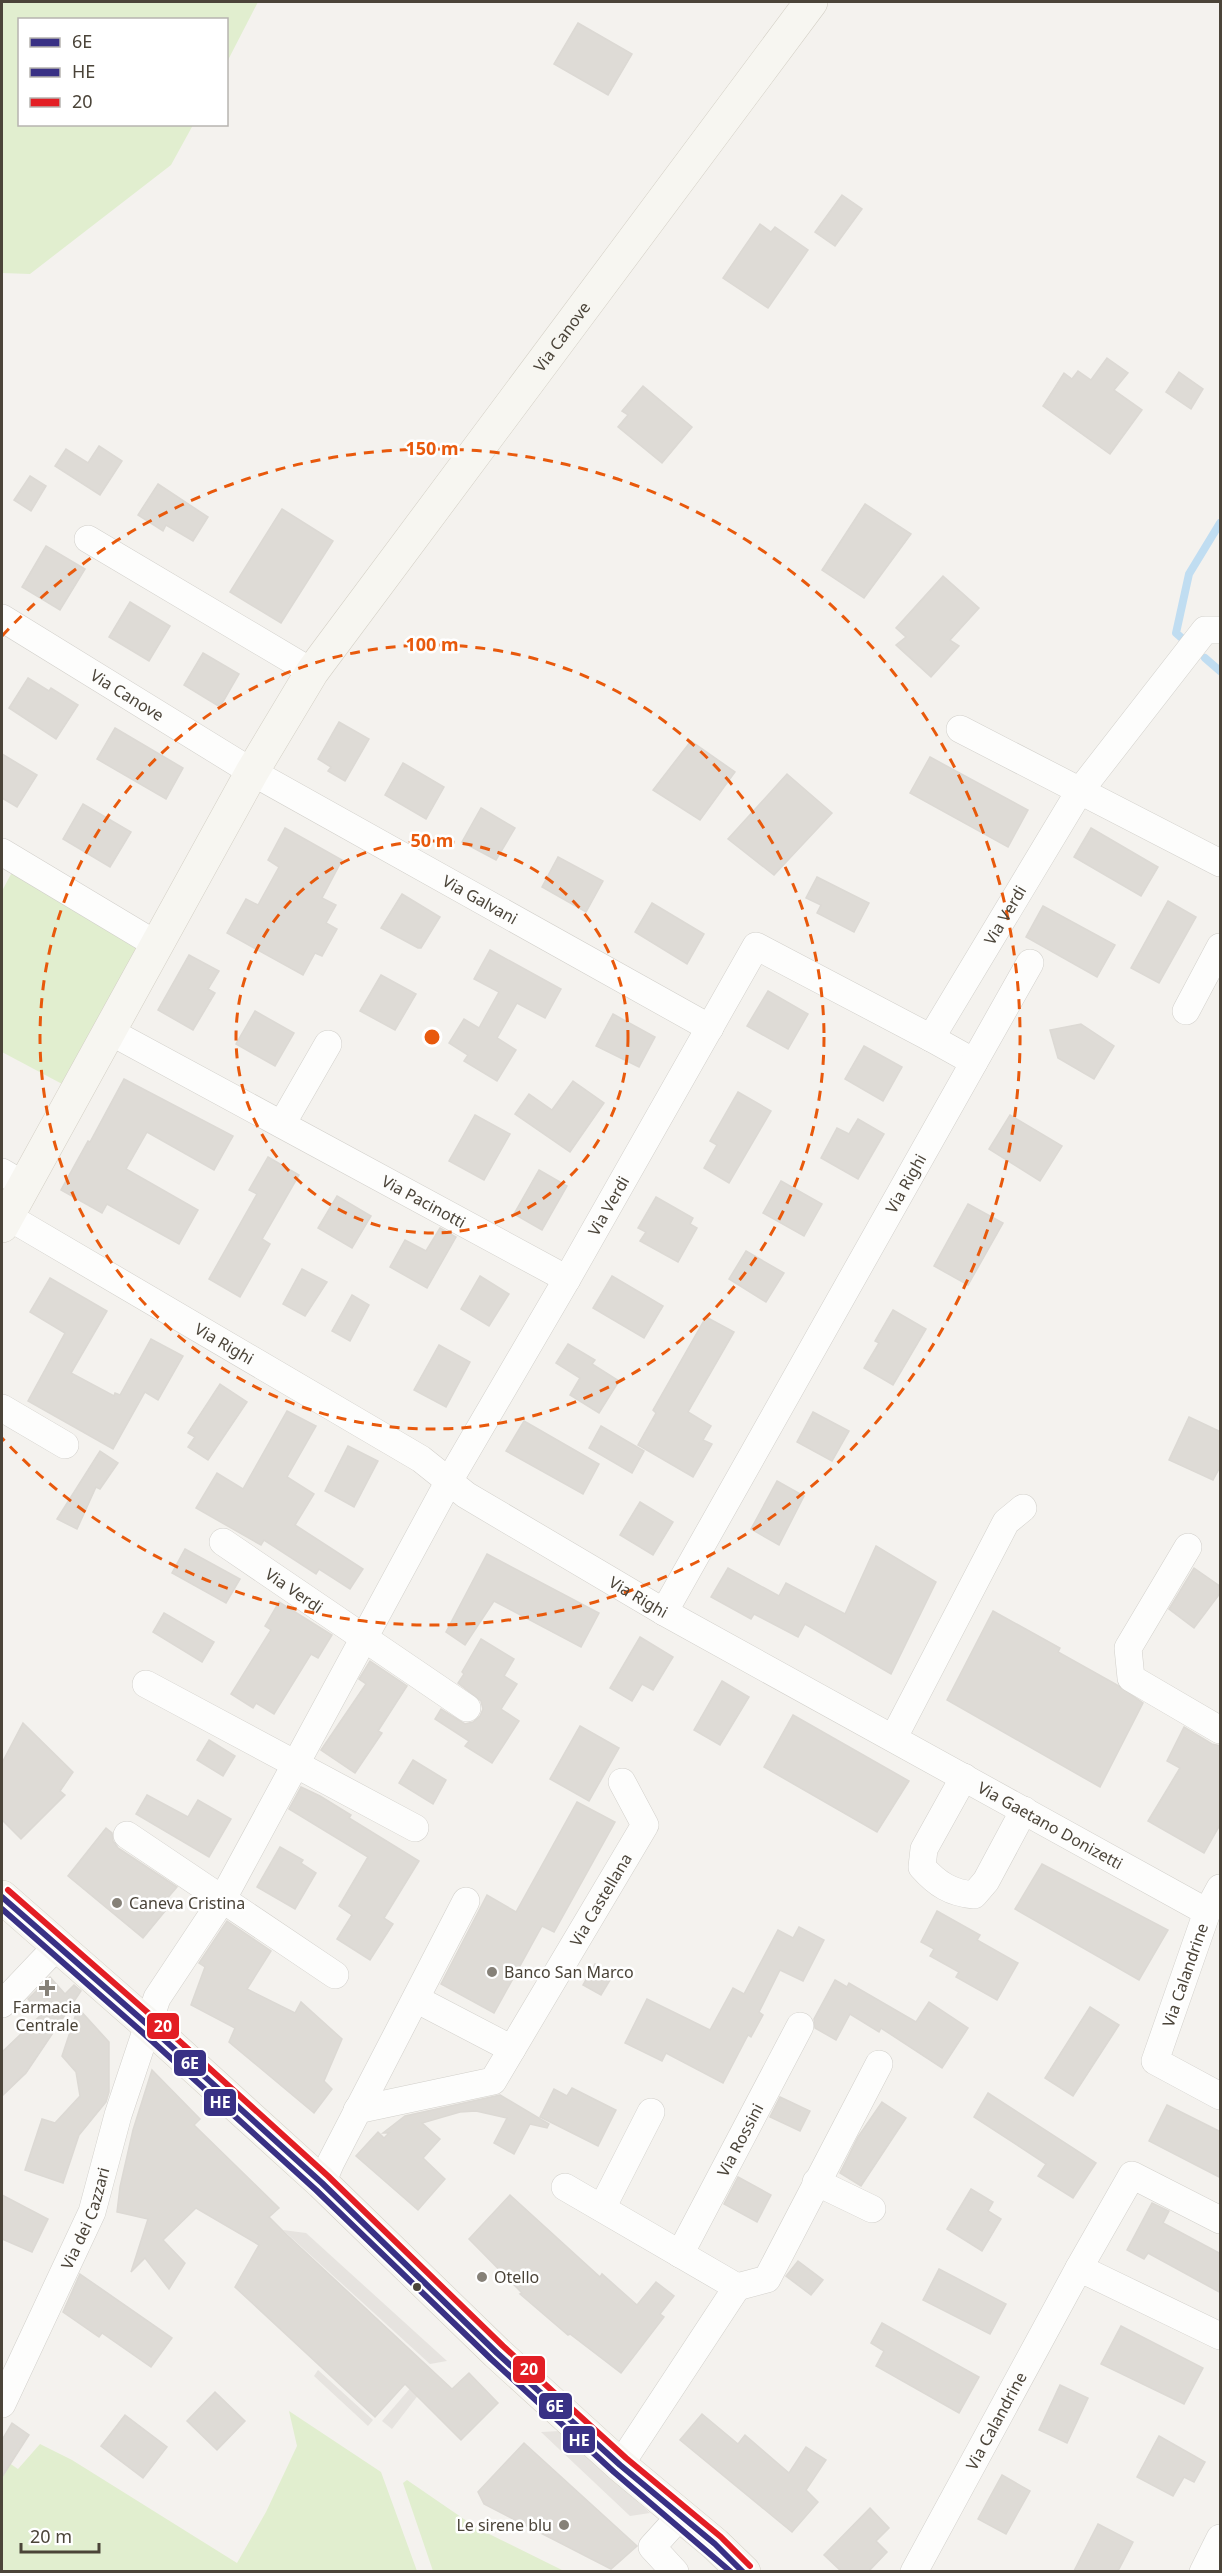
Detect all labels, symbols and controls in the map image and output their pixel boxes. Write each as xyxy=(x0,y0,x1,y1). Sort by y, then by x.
legend xyxy=(18,18,228,126)
text: 6E xyxy=(72,29,92,53)
text: HE xyxy=(72,59,95,83)
text: 20 xyxy=(72,89,93,113)
street label: Via Canove xyxy=(528,297,595,376)
text: 150 m xyxy=(405,436,459,460)
text: 100 m xyxy=(405,632,459,656)
street label: Via Canove xyxy=(86,664,168,726)
text: 50 m xyxy=(411,828,453,852)
street label: Via Galvani xyxy=(439,870,522,929)
street label: Via Verdi xyxy=(979,881,1031,949)
centre of rings xyxy=(422,1027,442,1047)
street label: Via Righi xyxy=(880,1150,931,1217)
street label: Via Pacinotti xyxy=(378,1170,470,1233)
street label: Via Verdi xyxy=(583,1172,634,1240)
street label: Via Righi xyxy=(191,1318,258,1369)
street label: Via Verdi xyxy=(261,1563,327,1618)
street label: Via Righi xyxy=(605,1571,672,1623)
street label: Via Gaetano Donizetti xyxy=(974,1776,1127,1874)
street label: Via Castellana xyxy=(565,1849,637,1950)
place label: Caneva Cristina xyxy=(129,1892,245,1914)
marker: Caneva Cristina xyxy=(110,1896,124,1910)
street label: Via Calandrine xyxy=(1157,1920,1213,2030)
place label: Banco San Marco xyxy=(504,1961,634,1983)
marker: Banco San Marco xyxy=(485,1965,499,1979)
marker: Farmacia Centrale xyxy=(40,1981,54,1995)
place label: Farmacia Centrale xyxy=(13,1996,81,2036)
line badge: 20 xyxy=(146,2012,180,2040)
text: 20 xyxy=(154,2015,172,2037)
line badge: 6E xyxy=(173,2049,207,2077)
text: 6E xyxy=(181,2052,199,2074)
line badge: HE xyxy=(203,2088,237,2117)
text: HE xyxy=(209,2091,231,2113)
street label: Via Rossini xyxy=(712,2099,768,2180)
street label: Via dei Cazzari xyxy=(56,2165,115,2273)
place label: Otello xyxy=(494,2266,539,2288)
marker: Otello xyxy=(475,2270,489,2284)
unlabelled marker xyxy=(411,2281,423,2293)
line badge: 20 xyxy=(512,2355,546,2384)
text: 20 xyxy=(520,2358,538,2380)
street label: Via Calandrine xyxy=(960,2368,1032,2474)
line badge: 6E xyxy=(538,2392,573,2420)
text: 6E xyxy=(546,2395,564,2417)
line badge: HE xyxy=(562,2425,596,2454)
text: HE xyxy=(568,2429,590,2451)
place label: Le sirene blu xyxy=(456,2514,552,2536)
scale bar xyxy=(21,2516,99,2554)
marker: Le sirene blu xyxy=(557,2518,571,2532)
text: 20 m xyxy=(30,2524,72,2548)

